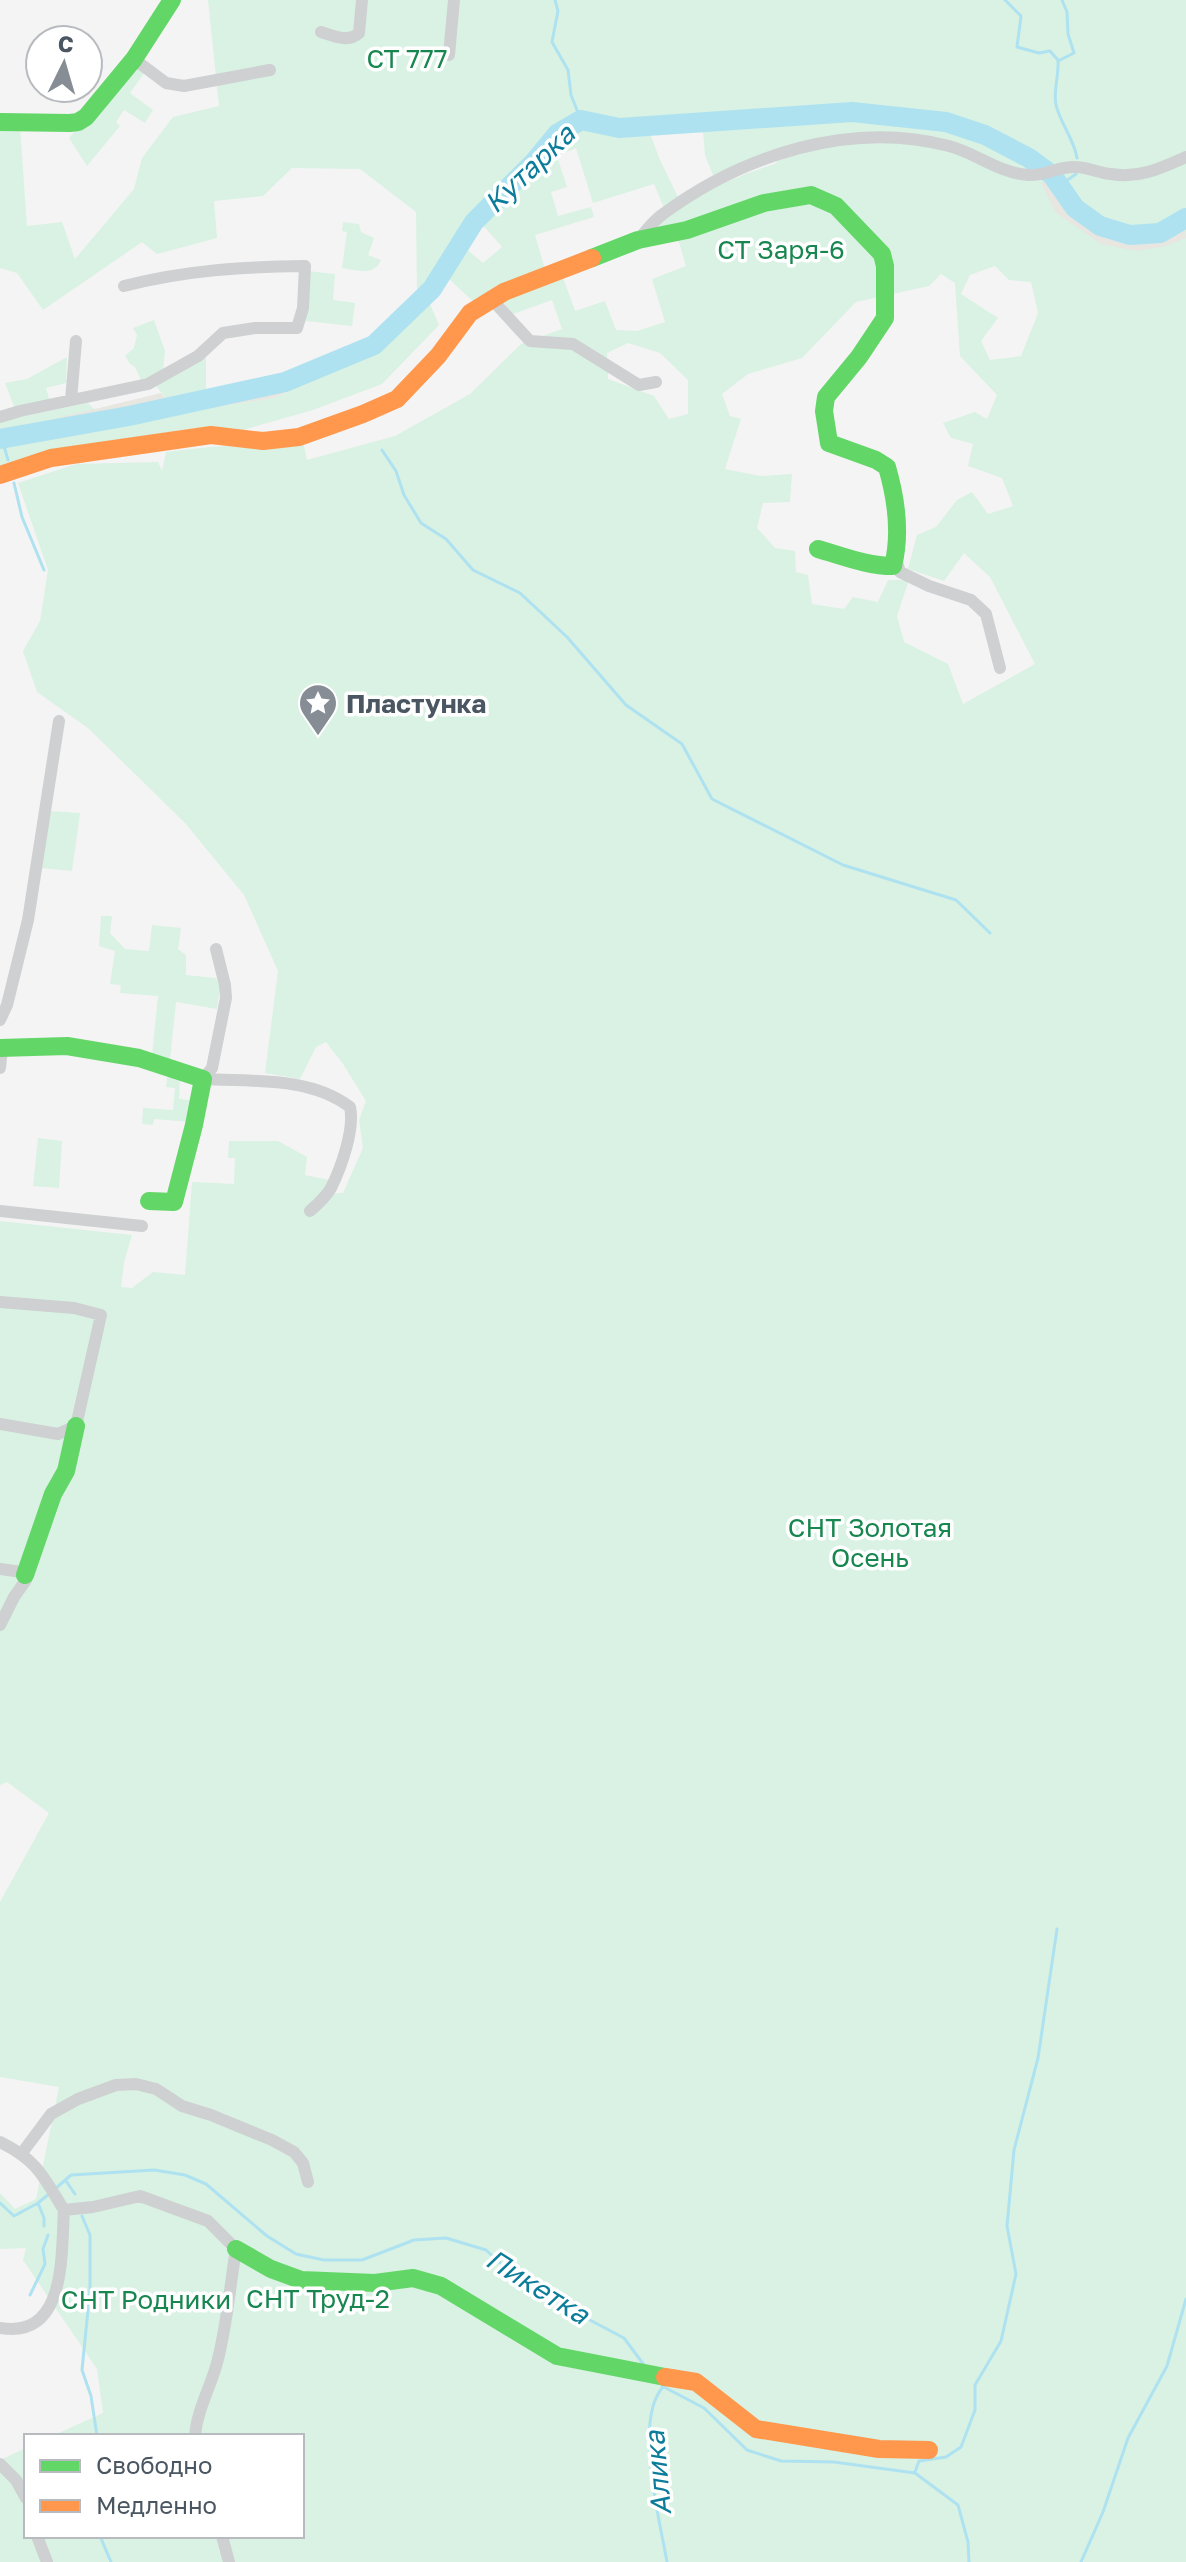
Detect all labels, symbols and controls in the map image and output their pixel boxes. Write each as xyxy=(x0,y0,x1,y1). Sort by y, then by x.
north arrow xyxy=(24,24,104,104)
text: С xyxy=(57,29,75,58)
park label: СТ 777 xyxy=(366,43,448,74)
water label: Кутарка xyxy=(477,116,582,219)
park label: СТ Заря-6 xyxy=(717,234,845,265)
place icon: Пластунка xyxy=(297,682,339,737)
place label: Пластунка xyxy=(346,688,486,719)
park label: СНТ Золотая Осень xyxy=(788,1512,952,1573)
water label: Пикетка xyxy=(481,2242,596,2331)
park label: СНТ Труд-2 xyxy=(246,2283,390,2314)
park label: СНТ Родники xyxy=(61,2284,231,2315)
water label: Алика xyxy=(637,2428,677,2516)
legend xyxy=(24,2434,304,2538)
text: Свободно xyxy=(96,2450,212,2479)
text: Медленно xyxy=(96,2490,217,2519)

